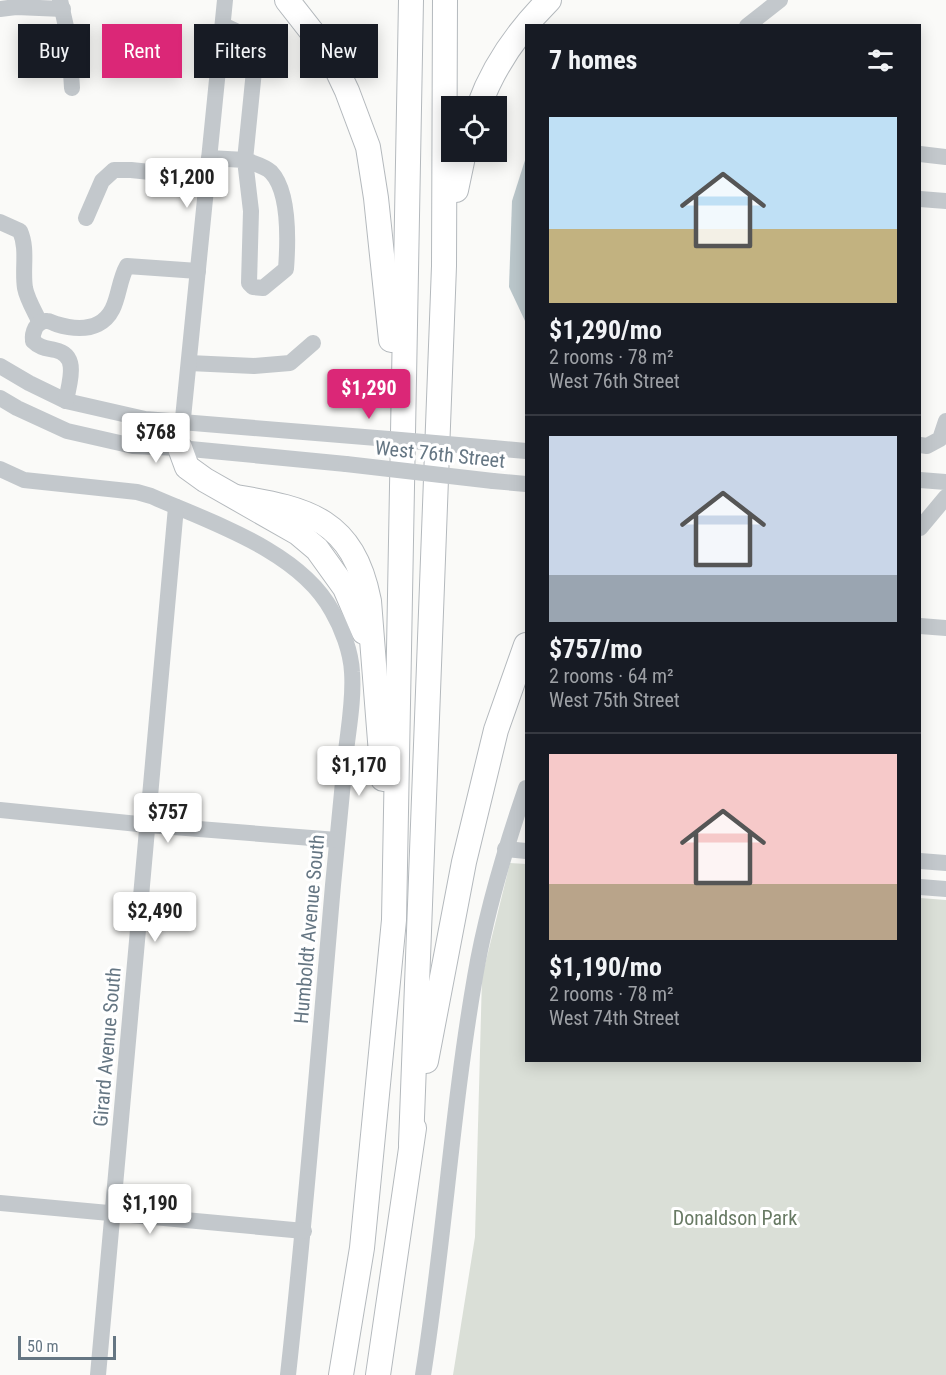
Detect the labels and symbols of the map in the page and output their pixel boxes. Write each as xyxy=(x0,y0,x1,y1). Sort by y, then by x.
pin: $1,200 xyxy=(138,158,236,209)
pin: $1,290 xyxy=(320,369,418,420)
pin: $768 xyxy=(120,413,192,464)
street label: West 76th Street xyxy=(374,435,506,473)
pin: $1,170 xyxy=(310,746,408,797)
pin: $757 xyxy=(132,793,204,844)
street label: Humboldt Avenue South xyxy=(289,833,329,1025)
pin: $2,490 xyxy=(106,892,204,943)
street label: Girard Avenue South xyxy=(88,966,126,1128)
pin: $1,190 xyxy=(101,1184,199,1235)
park label: Donaldson Park xyxy=(673,1206,797,1230)
scale bar xyxy=(18,1333,116,1360)

